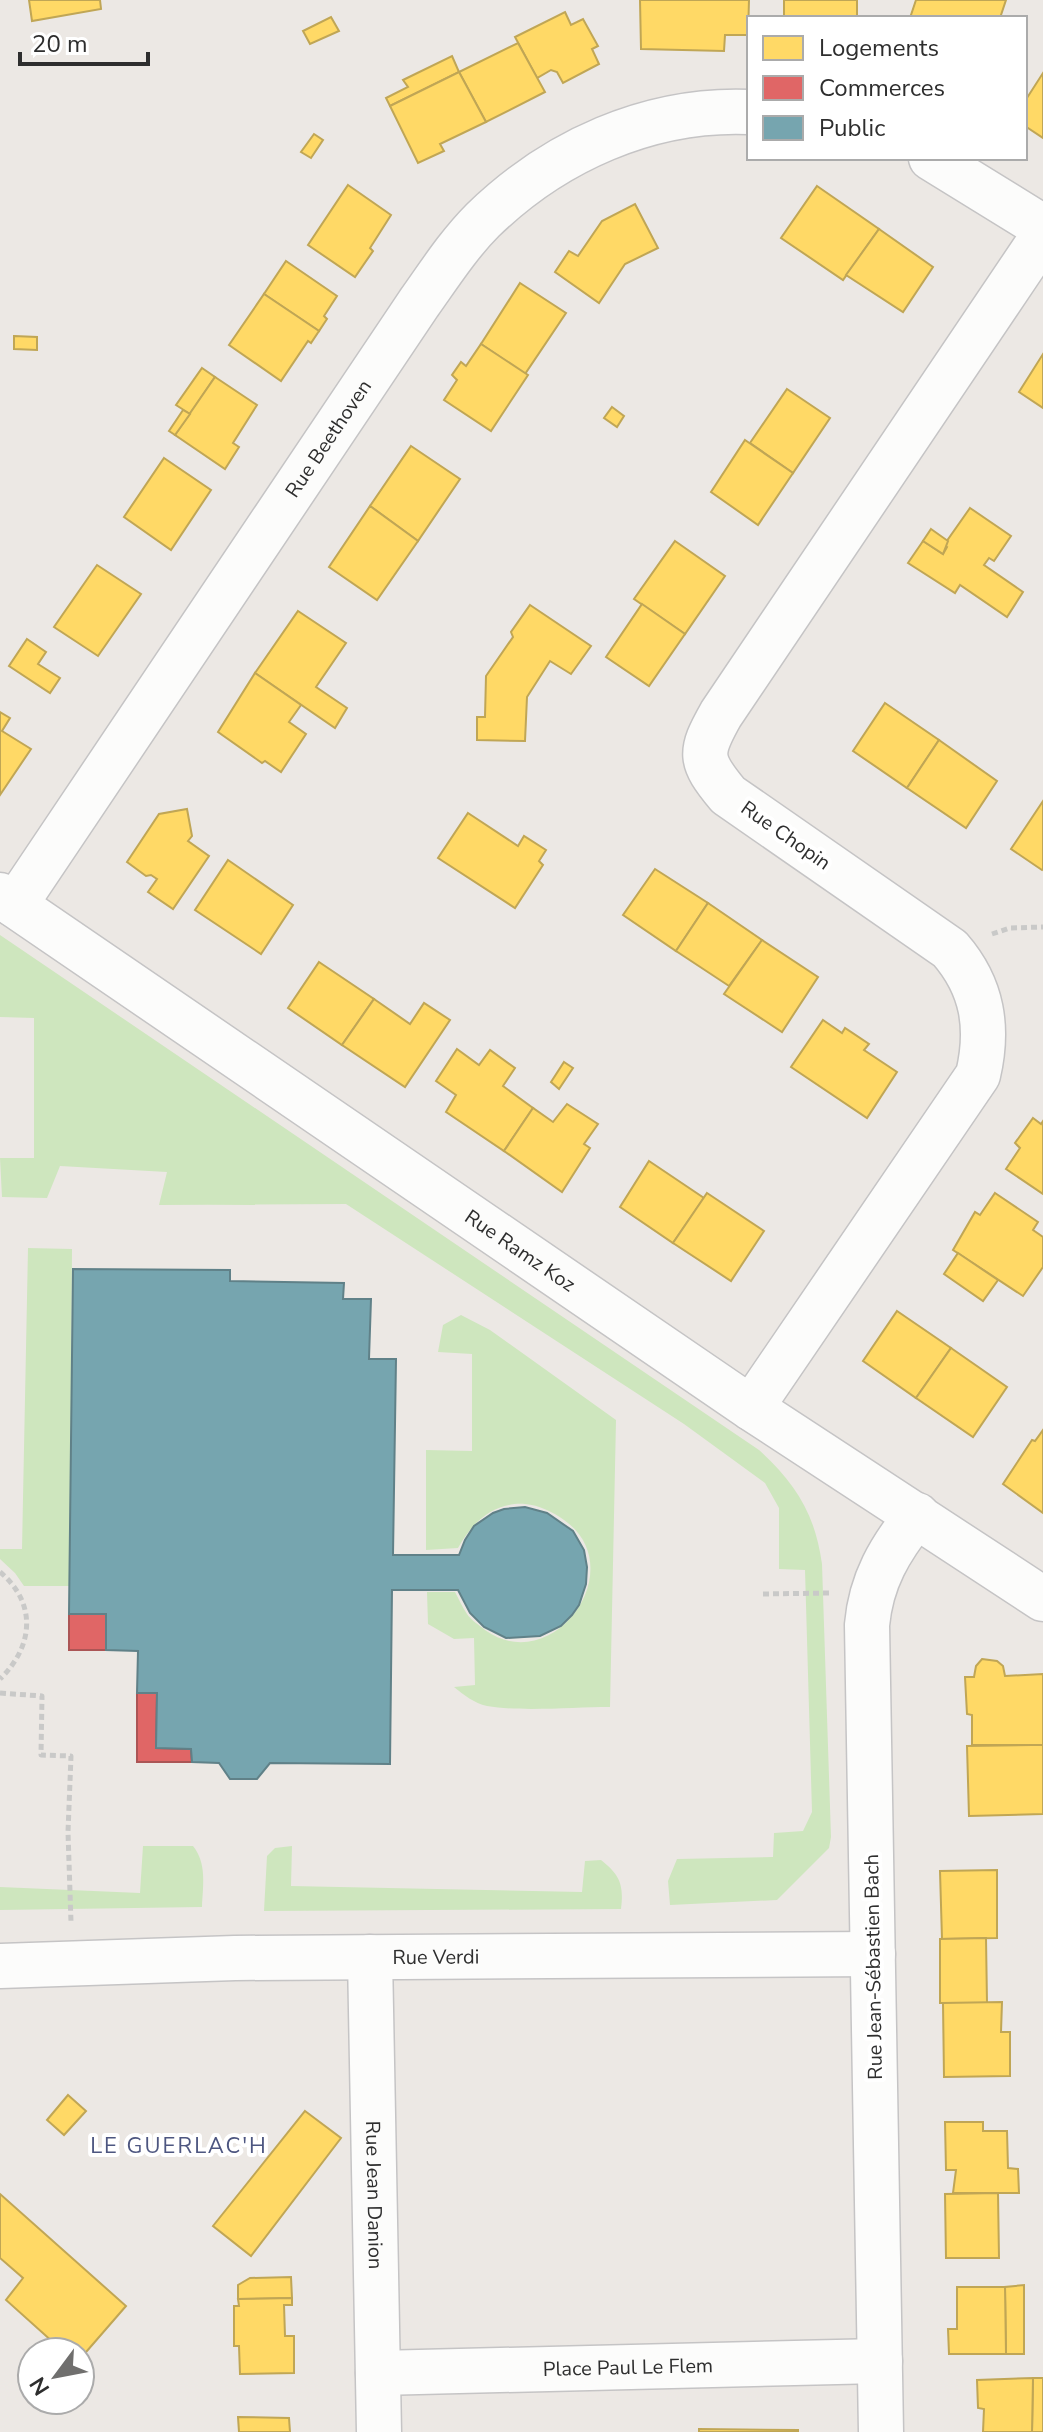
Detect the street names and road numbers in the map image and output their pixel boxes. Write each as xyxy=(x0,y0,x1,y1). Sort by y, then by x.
street label: Rue Beethoven xyxy=(279,374,378,503)
street label: Rue Chopin xyxy=(735,795,836,876)
street label: Rue Ramz Koz xyxy=(459,1203,581,1298)
street label: Rue Jean-Sébastien Bach xyxy=(858,1854,889,2080)
street label: Rue Verdi xyxy=(392,1943,479,1971)
street label: Rue Jean Danion xyxy=(359,2120,389,2270)
street label: Place Paul Le Flem xyxy=(543,2352,713,2383)

